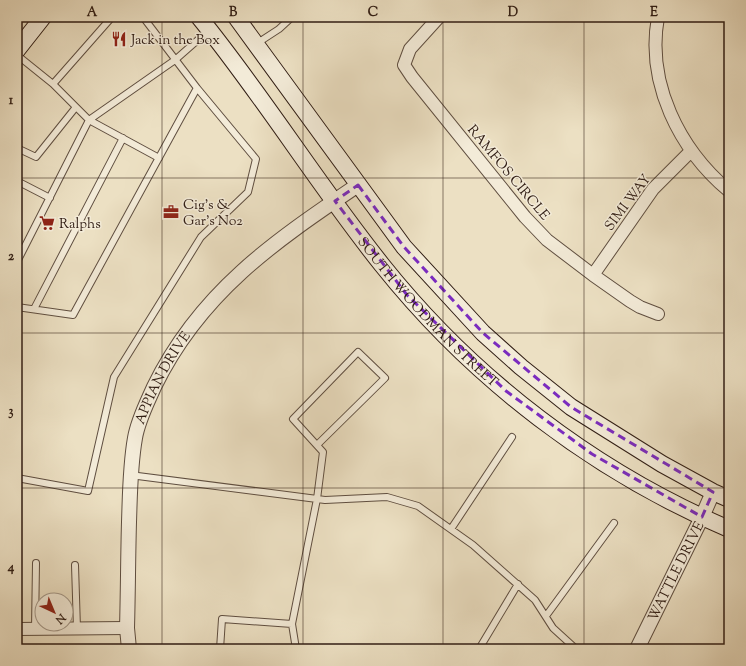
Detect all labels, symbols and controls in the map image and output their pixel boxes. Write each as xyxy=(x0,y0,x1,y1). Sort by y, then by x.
text: A xyxy=(87,4,98,22)
text: B xyxy=(229,4,238,22)
text: C xyxy=(368,4,378,22)
text: D xyxy=(508,4,518,22)
text: E xyxy=(650,4,658,22)
restaurant icon: Jack in the Box xyxy=(110,30,128,48)
place label: Jack in the Box xyxy=(130,31,220,51)
text: 1 xyxy=(9,92,14,110)
street label: RAMFOS CIRCLE xyxy=(462,121,554,226)
street label: SIMI WAY xyxy=(601,171,657,236)
place label: Cig's & Gar's No2 xyxy=(183,196,243,232)
office icon: Cig's & Gar's No2 xyxy=(162,203,180,221)
supermarket icon: Ralphs xyxy=(38,214,56,232)
place label: Ralphs xyxy=(59,215,101,235)
street label: SOUTH WOODMAN STREET xyxy=(352,233,502,393)
text: 2 xyxy=(8,248,15,266)
street label: APPIAN DRIVE xyxy=(131,328,197,427)
text: 3 xyxy=(8,403,14,421)
street label: WATTLE DRIVE xyxy=(644,518,710,625)
text: 4 xyxy=(7,559,15,577)
north arrow xyxy=(34,592,74,632)
text: N xyxy=(51,609,70,627)

